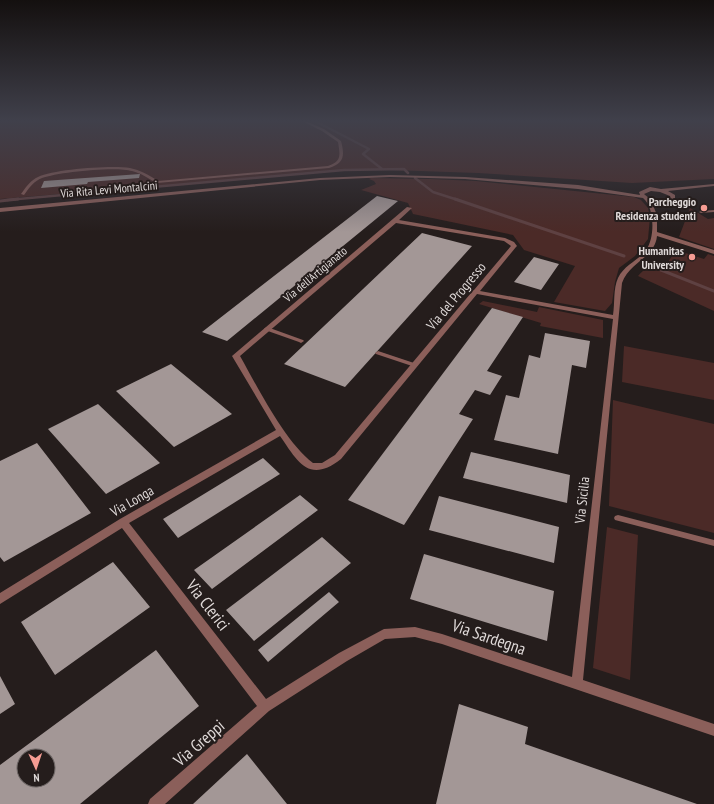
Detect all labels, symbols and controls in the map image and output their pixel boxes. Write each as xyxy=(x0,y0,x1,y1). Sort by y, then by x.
street label: Via Rita Levi Montalcini xyxy=(59,177,158,201)
place label: Parcheggio Residenza studenti xyxy=(615,194,697,223)
marker: Parcheggio Residenza studenti xyxy=(699,203,709,213)
street label: Via dell'Artigianato xyxy=(279,243,350,306)
place label: Humanitas University xyxy=(639,243,684,272)
marker: Humanitas University xyxy=(687,252,697,262)
street label: Via del Progresso xyxy=(422,258,490,334)
street label: Via Sicilia xyxy=(570,476,593,525)
street label: Via Longa xyxy=(106,481,157,521)
street label: Via Clerici xyxy=(181,574,235,635)
street label: Via Sardegna xyxy=(448,614,529,660)
street label: Via Greppi xyxy=(168,715,229,772)
north arrow xyxy=(16,748,56,788)
text: N xyxy=(33,771,40,785)

